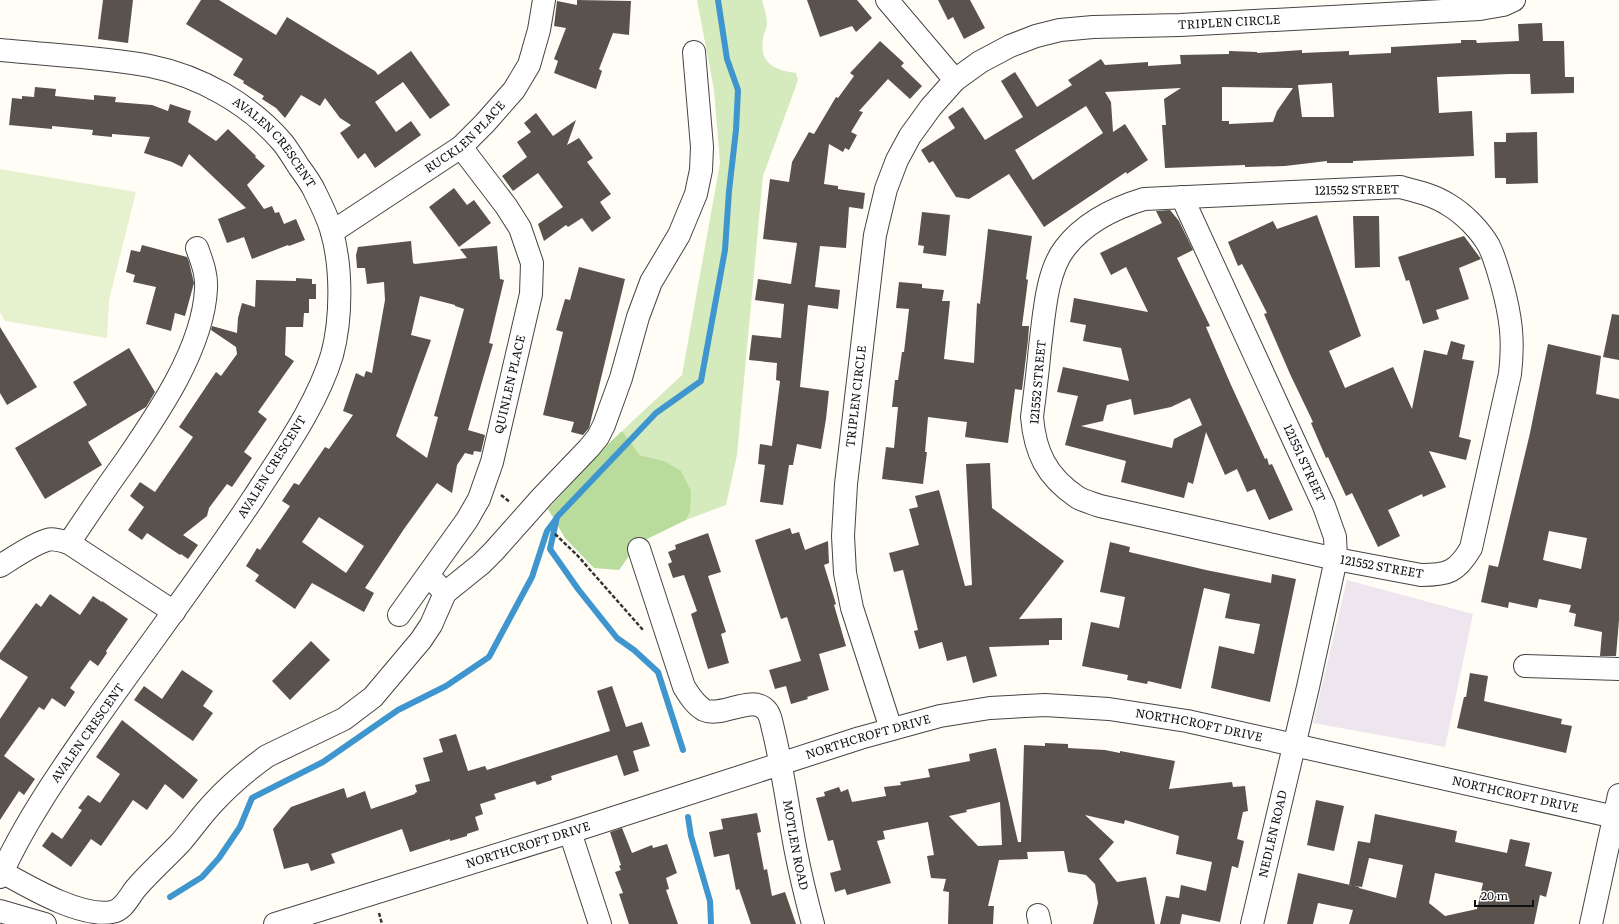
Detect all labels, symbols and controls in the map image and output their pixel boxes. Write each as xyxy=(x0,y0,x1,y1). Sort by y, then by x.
street label: TRIPLEN CIRCLE xyxy=(1177,10,1281,33)
street label: AVALEN CRESCENT xyxy=(229,92,321,191)
street label: RUCKLEN PLACE xyxy=(421,96,509,177)
street label: 121552 STREET xyxy=(1314,179,1400,199)
street label: QUINLEN PLACE xyxy=(489,332,529,435)
street label: 121552 STREET xyxy=(1024,339,1050,425)
street label: TRIPLEN CIRCLE xyxy=(840,344,870,449)
street label: AVALEN CRESCENT xyxy=(232,411,310,521)
street label: 121551 STREET xyxy=(1280,421,1331,505)
street label: 121552 STREET xyxy=(1339,550,1426,582)
street label: AVALEN CRESCENT xyxy=(46,679,129,786)
street label: NORTHCROFT DRIVE xyxy=(1134,703,1265,746)
street label: NORTHCROFT DRIVE xyxy=(803,709,933,763)
street label: NORTHCROFT DRIVE xyxy=(1450,771,1581,817)
street label: NEDLEN ROAD xyxy=(1253,788,1291,879)
street label: MOTLEN ROAD xyxy=(779,798,814,892)
street label: NORTHCROFT DRIVE xyxy=(463,816,593,872)
scale bar xyxy=(1475,882,1533,908)
text: 20 m xyxy=(1481,886,1508,904)

